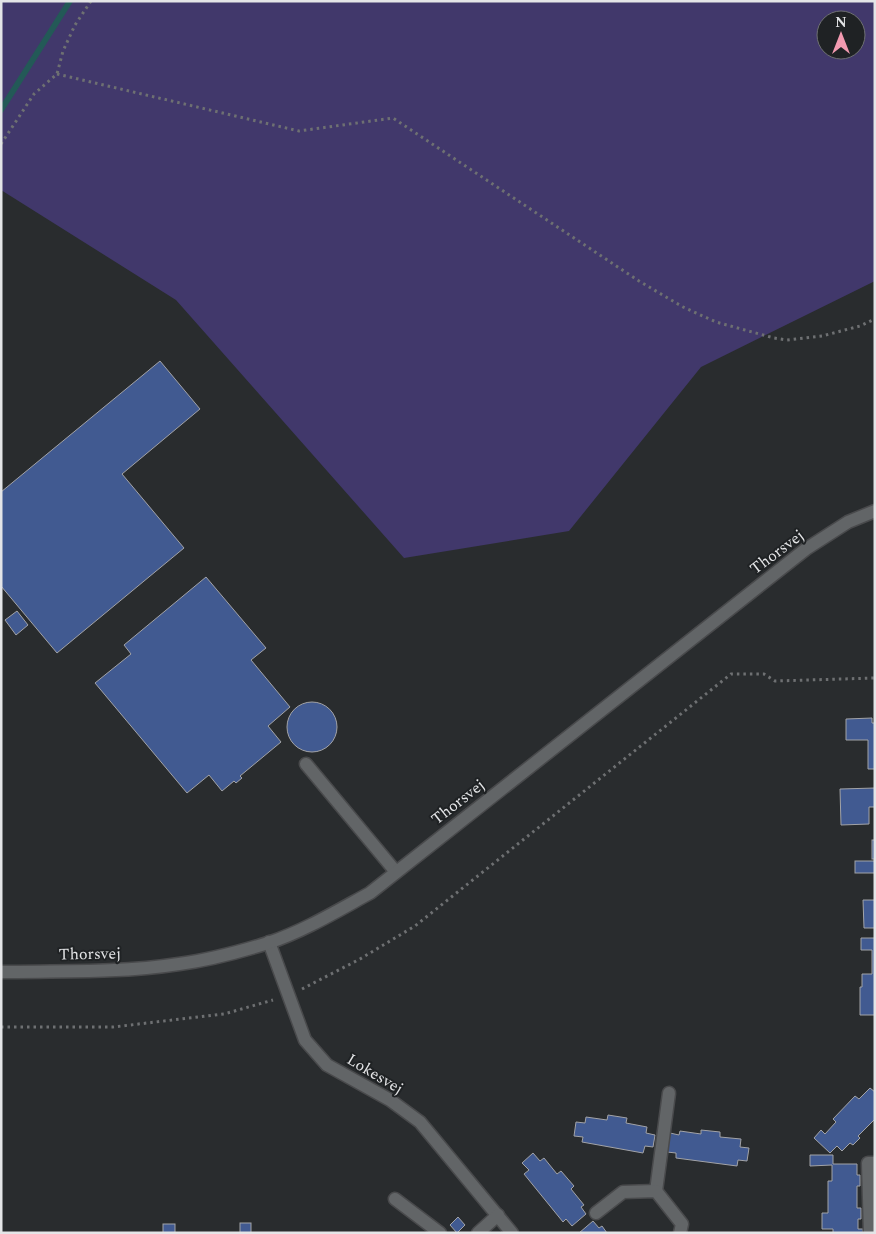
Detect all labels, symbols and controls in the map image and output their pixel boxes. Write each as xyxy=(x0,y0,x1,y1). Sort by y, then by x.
north arrow xyxy=(816,10,866,60)
text: N xyxy=(835,12,847,33)
street label: Thorsvej xyxy=(745,524,809,580)
street label: Thorsvej xyxy=(426,773,490,831)
street label: Thorsvej xyxy=(59,941,121,967)
street label: Lokesvej xyxy=(342,1048,408,1100)

